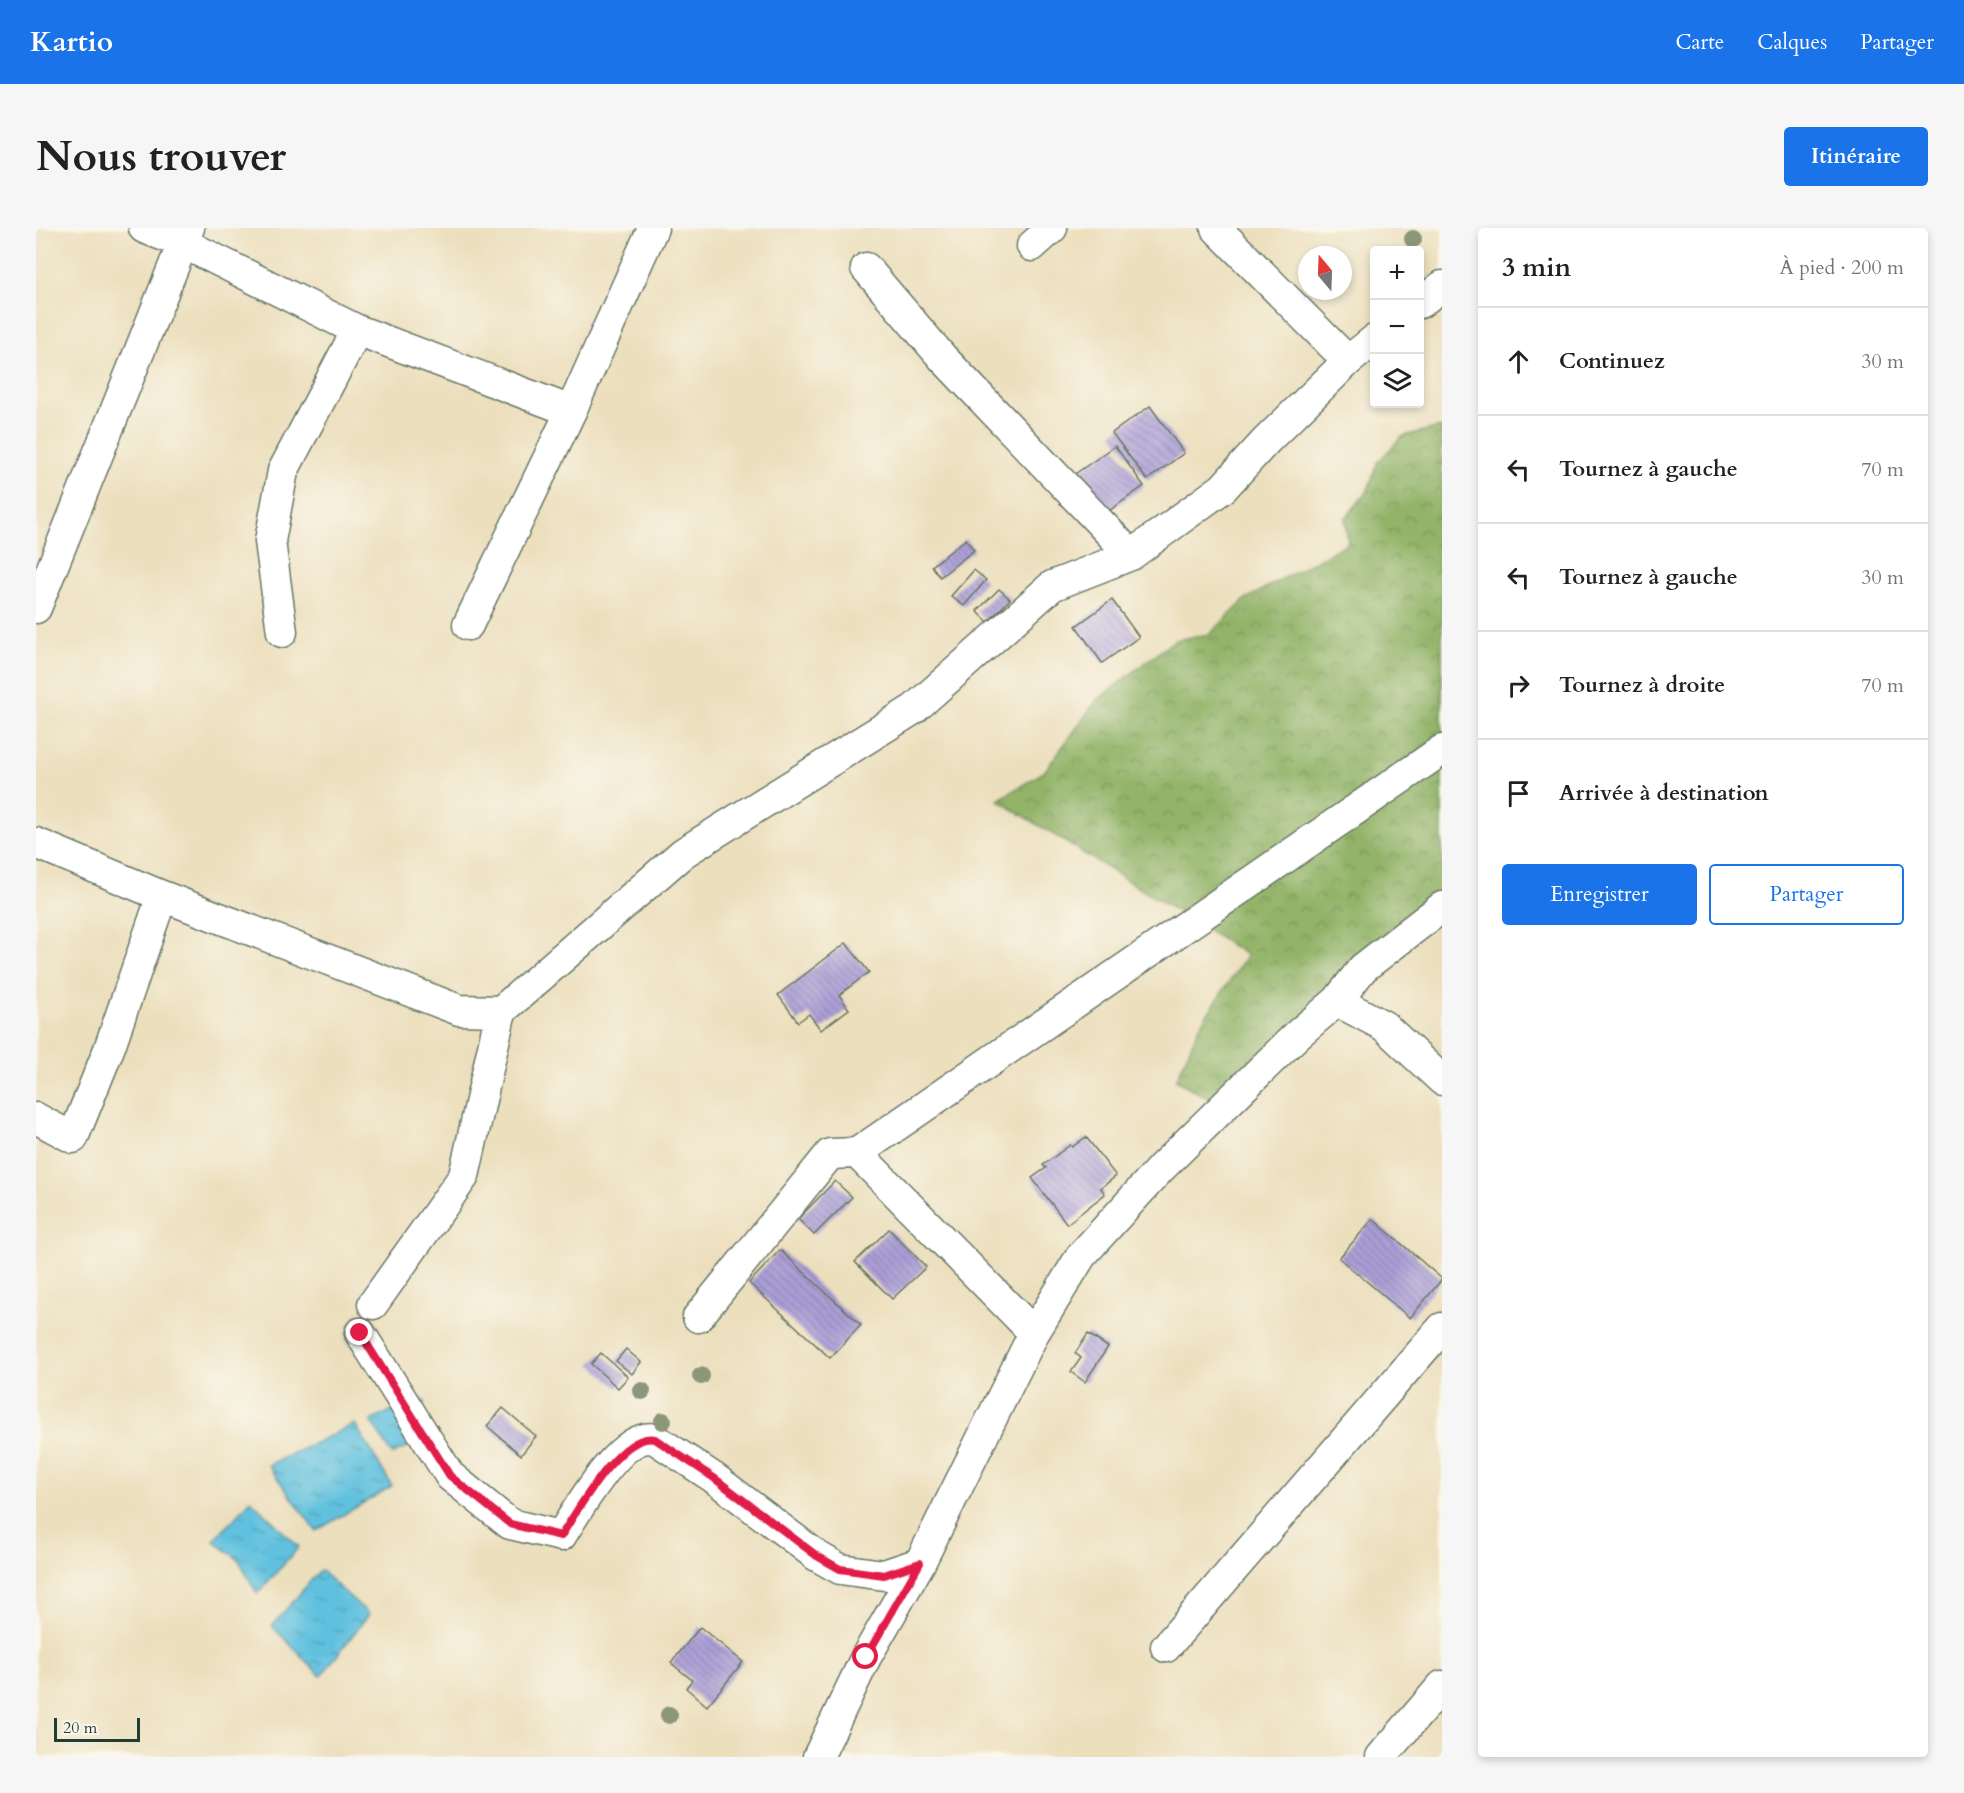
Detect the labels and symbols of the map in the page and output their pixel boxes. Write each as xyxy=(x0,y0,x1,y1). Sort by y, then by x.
north arrow xyxy=(1298,246,1352,300)
route end xyxy=(346,1319,372,1345)
route start xyxy=(852,1643,878,1669)
scale bar xyxy=(54,1715,140,1742)

